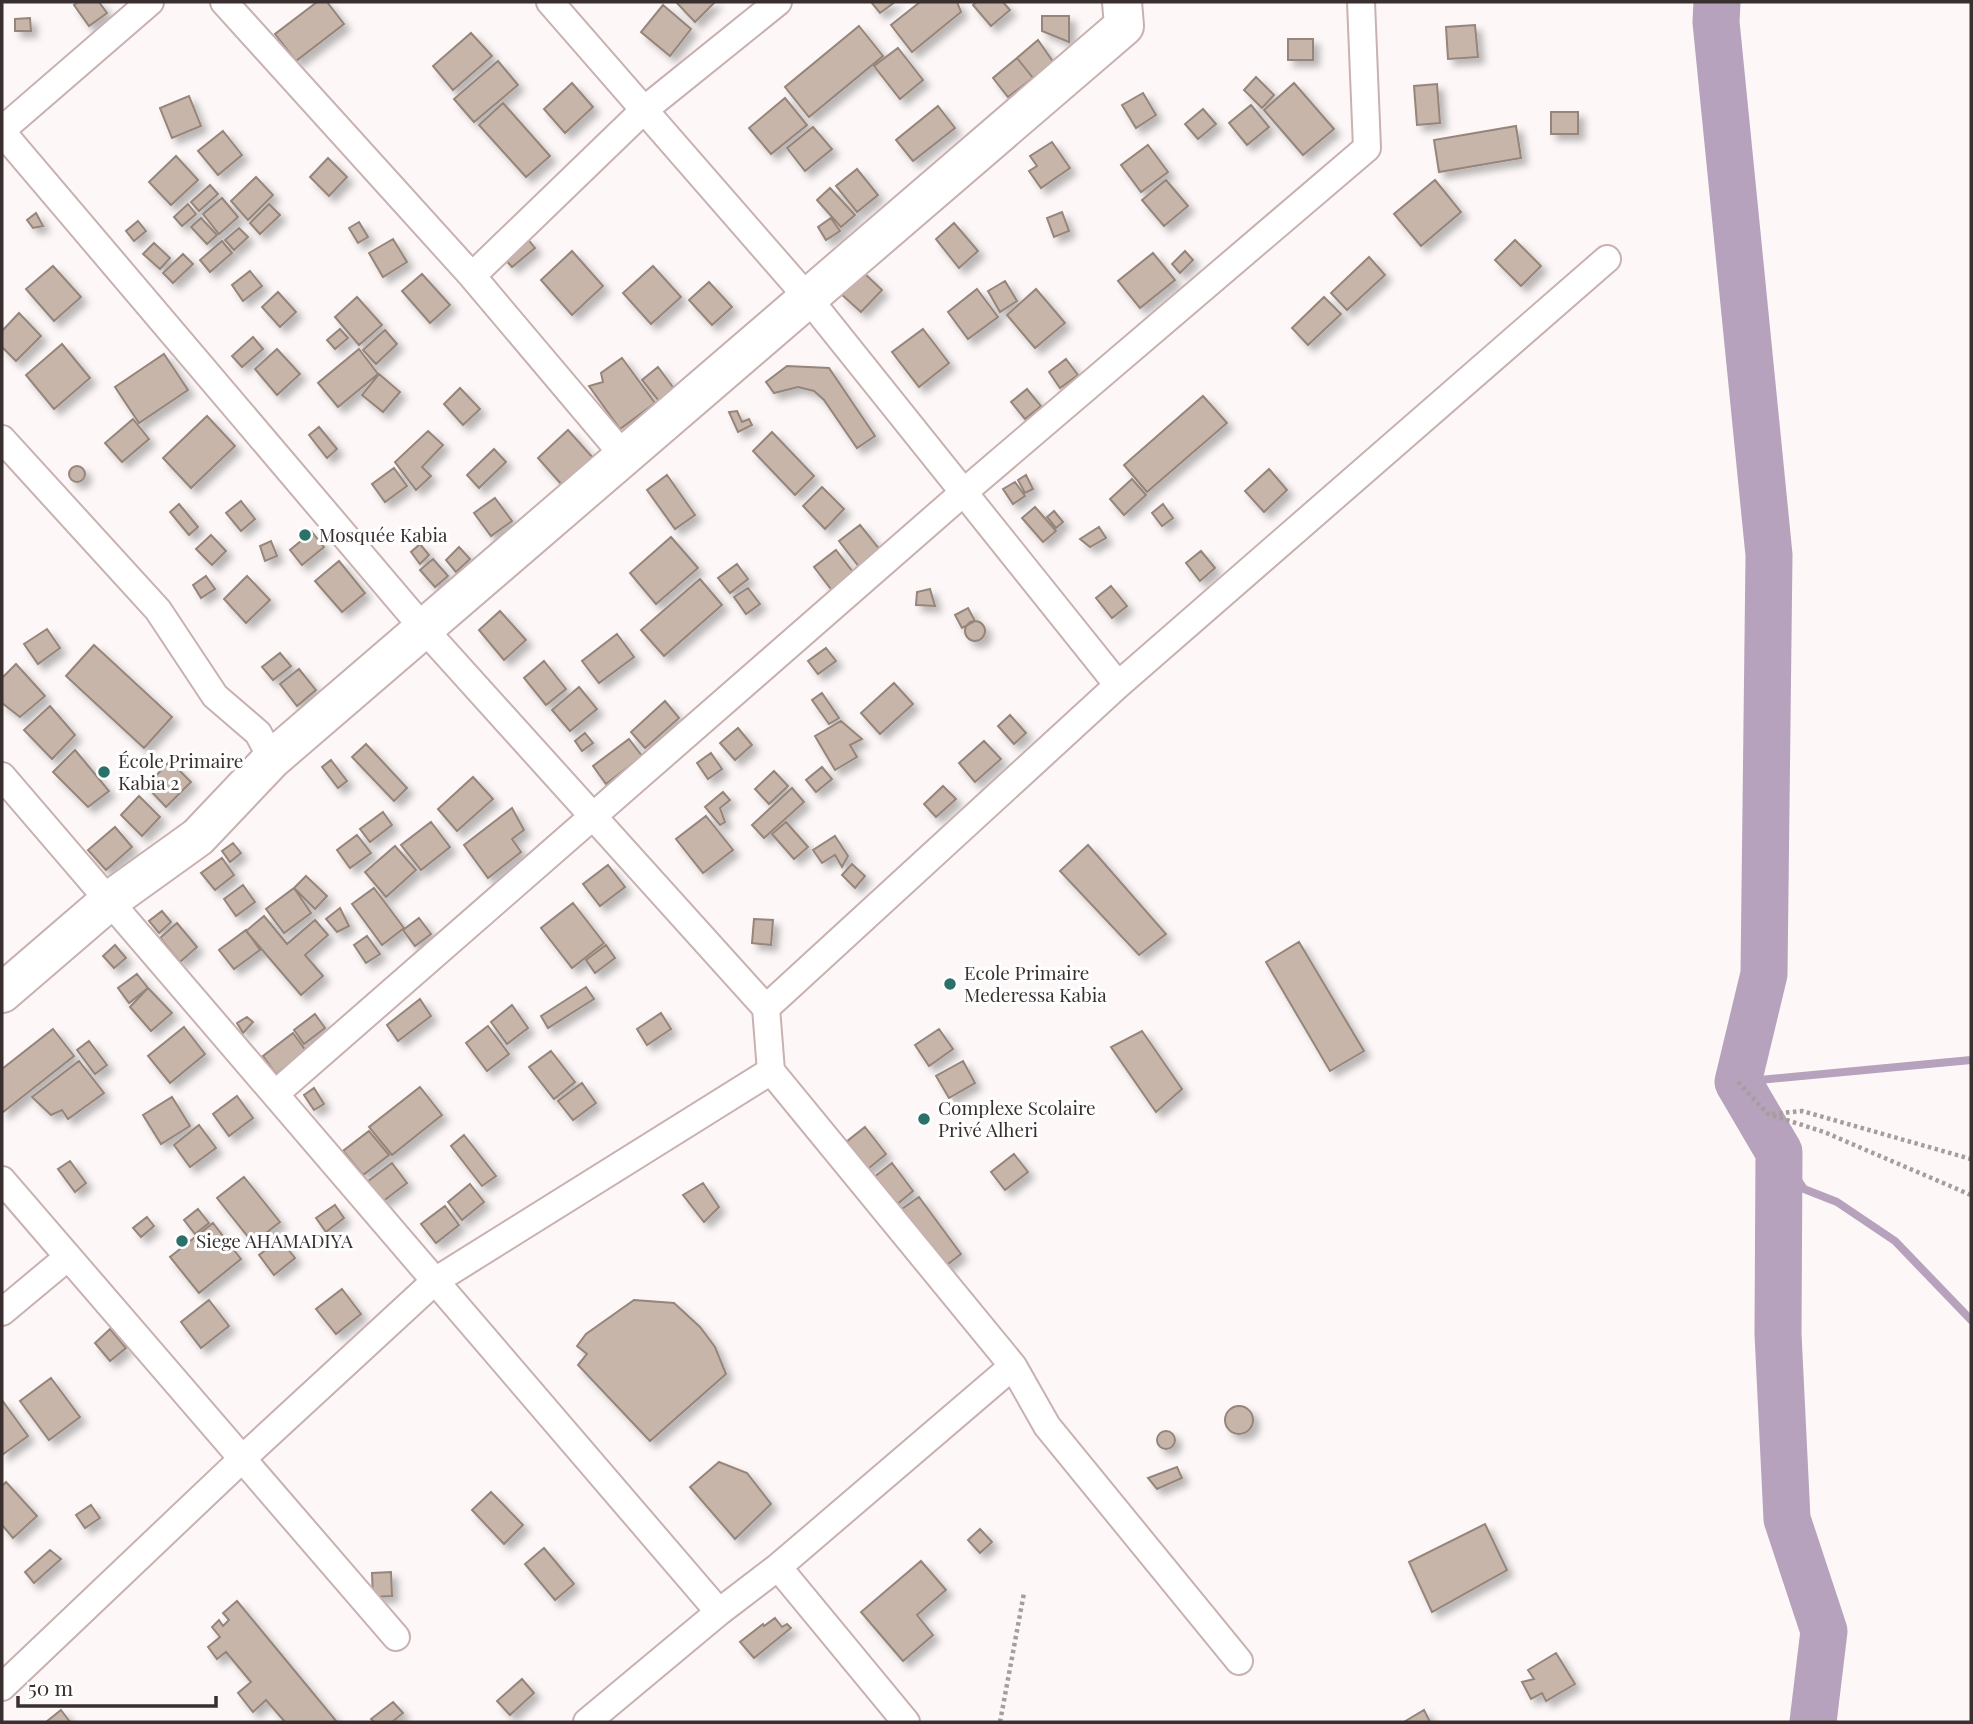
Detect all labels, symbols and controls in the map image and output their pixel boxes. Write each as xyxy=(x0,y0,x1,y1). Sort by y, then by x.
place label: Mosquée Kabia xyxy=(319,521,448,547)
marker: Mosquée Kabia xyxy=(297,527,313,543)
place label: École Primaire Kabia 2 xyxy=(118,747,243,795)
marker: École Primaire Kabia 2 xyxy=(96,764,112,780)
place label: Ecole Primaire Mederessa Kabia xyxy=(964,959,1107,1007)
marker: Ecole Primaire Mederessa Kabia xyxy=(942,976,958,992)
place label: Complexe Scolaire Privé Alheri xyxy=(938,1094,1096,1142)
marker: Complexe Scolaire Privé Alheri xyxy=(916,1111,932,1127)
place label: Siege AHAMADIYA xyxy=(196,1227,354,1253)
marker: Siege AHAMADIYA xyxy=(174,1233,190,1249)
scale bar xyxy=(18,1664,215,1708)
text: 50 m xyxy=(28,1673,74,1701)

